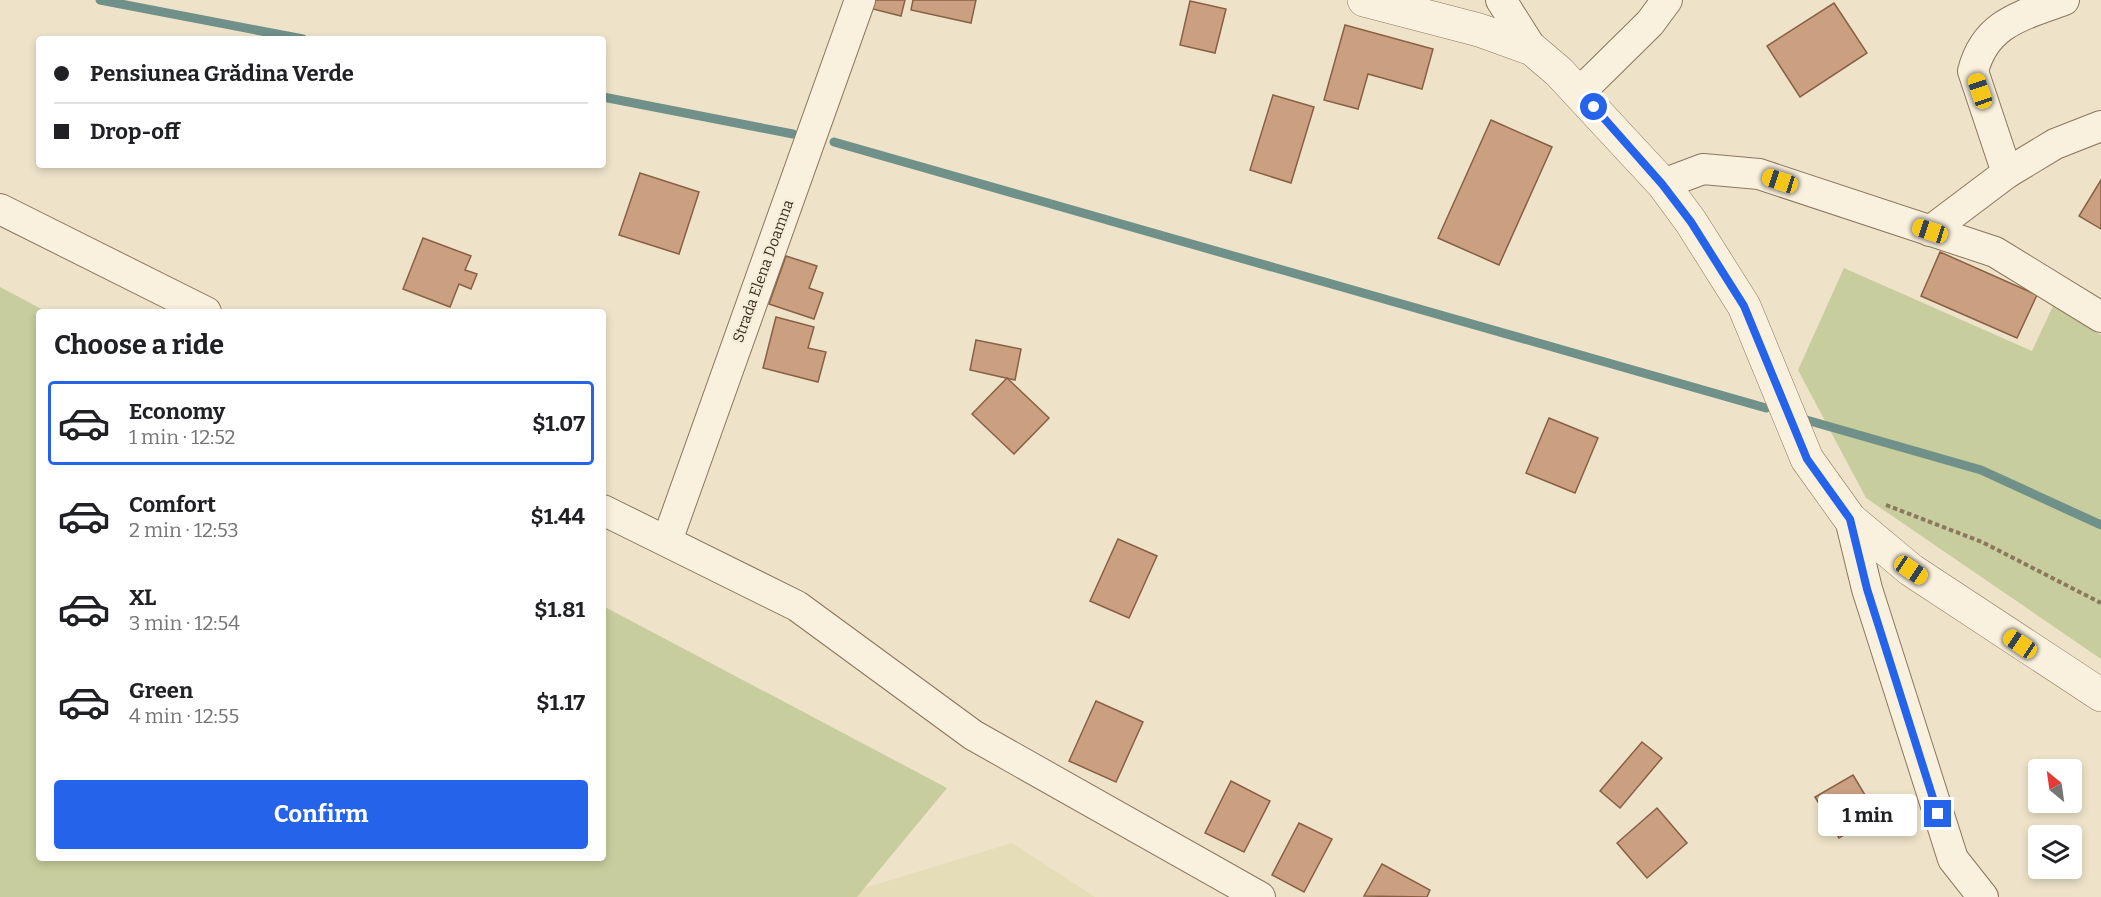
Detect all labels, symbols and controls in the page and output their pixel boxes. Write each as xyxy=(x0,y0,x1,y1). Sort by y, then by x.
text: Pensiunea Grădina Verde xyxy=(90,60,354,87)
car xyxy=(1966,71,1994,111)
route start xyxy=(1580,93,1607,120)
text: Drop-off xyxy=(90,118,180,145)
car xyxy=(1760,167,1800,195)
street label: Strada Elena Doamna xyxy=(729,197,797,345)
car xyxy=(1910,217,1950,245)
text: Choose a ride xyxy=(54,329,224,361)
icon: car xyxy=(57,396,111,450)
text: Economy xyxy=(129,398,225,425)
text: $1.07 xyxy=(532,410,585,437)
text: 1 min · 12:52 xyxy=(129,425,236,449)
icon: car xyxy=(57,489,111,543)
text: Comfort xyxy=(129,491,216,518)
text: $1.44 xyxy=(530,503,585,530)
text: 2 min · 12:53 xyxy=(129,518,239,542)
car xyxy=(1891,552,1931,588)
icon: car xyxy=(57,582,111,636)
text: XL xyxy=(129,584,156,611)
text: $1.81 xyxy=(534,596,585,623)
text: 3 min · 12:54 xyxy=(129,611,240,635)
car xyxy=(2000,626,2040,662)
icon: car xyxy=(57,675,111,729)
text: Green xyxy=(129,677,193,704)
text: $1.17 xyxy=(536,689,585,716)
text: 4 min · 12:55 xyxy=(129,704,239,728)
north arrow xyxy=(2028,759,2082,813)
map controls xyxy=(2028,759,2082,879)
button: Confirm xyxy=(54,780,588,849)
callout: 1 min xyxy=(1818,793,1917,835)
route end xyxy=(1924,800,1951,827)
text: 1 min xyxy=(1842,803,1893,827)
button: layers xyxy=(2028,825,2082,879)

